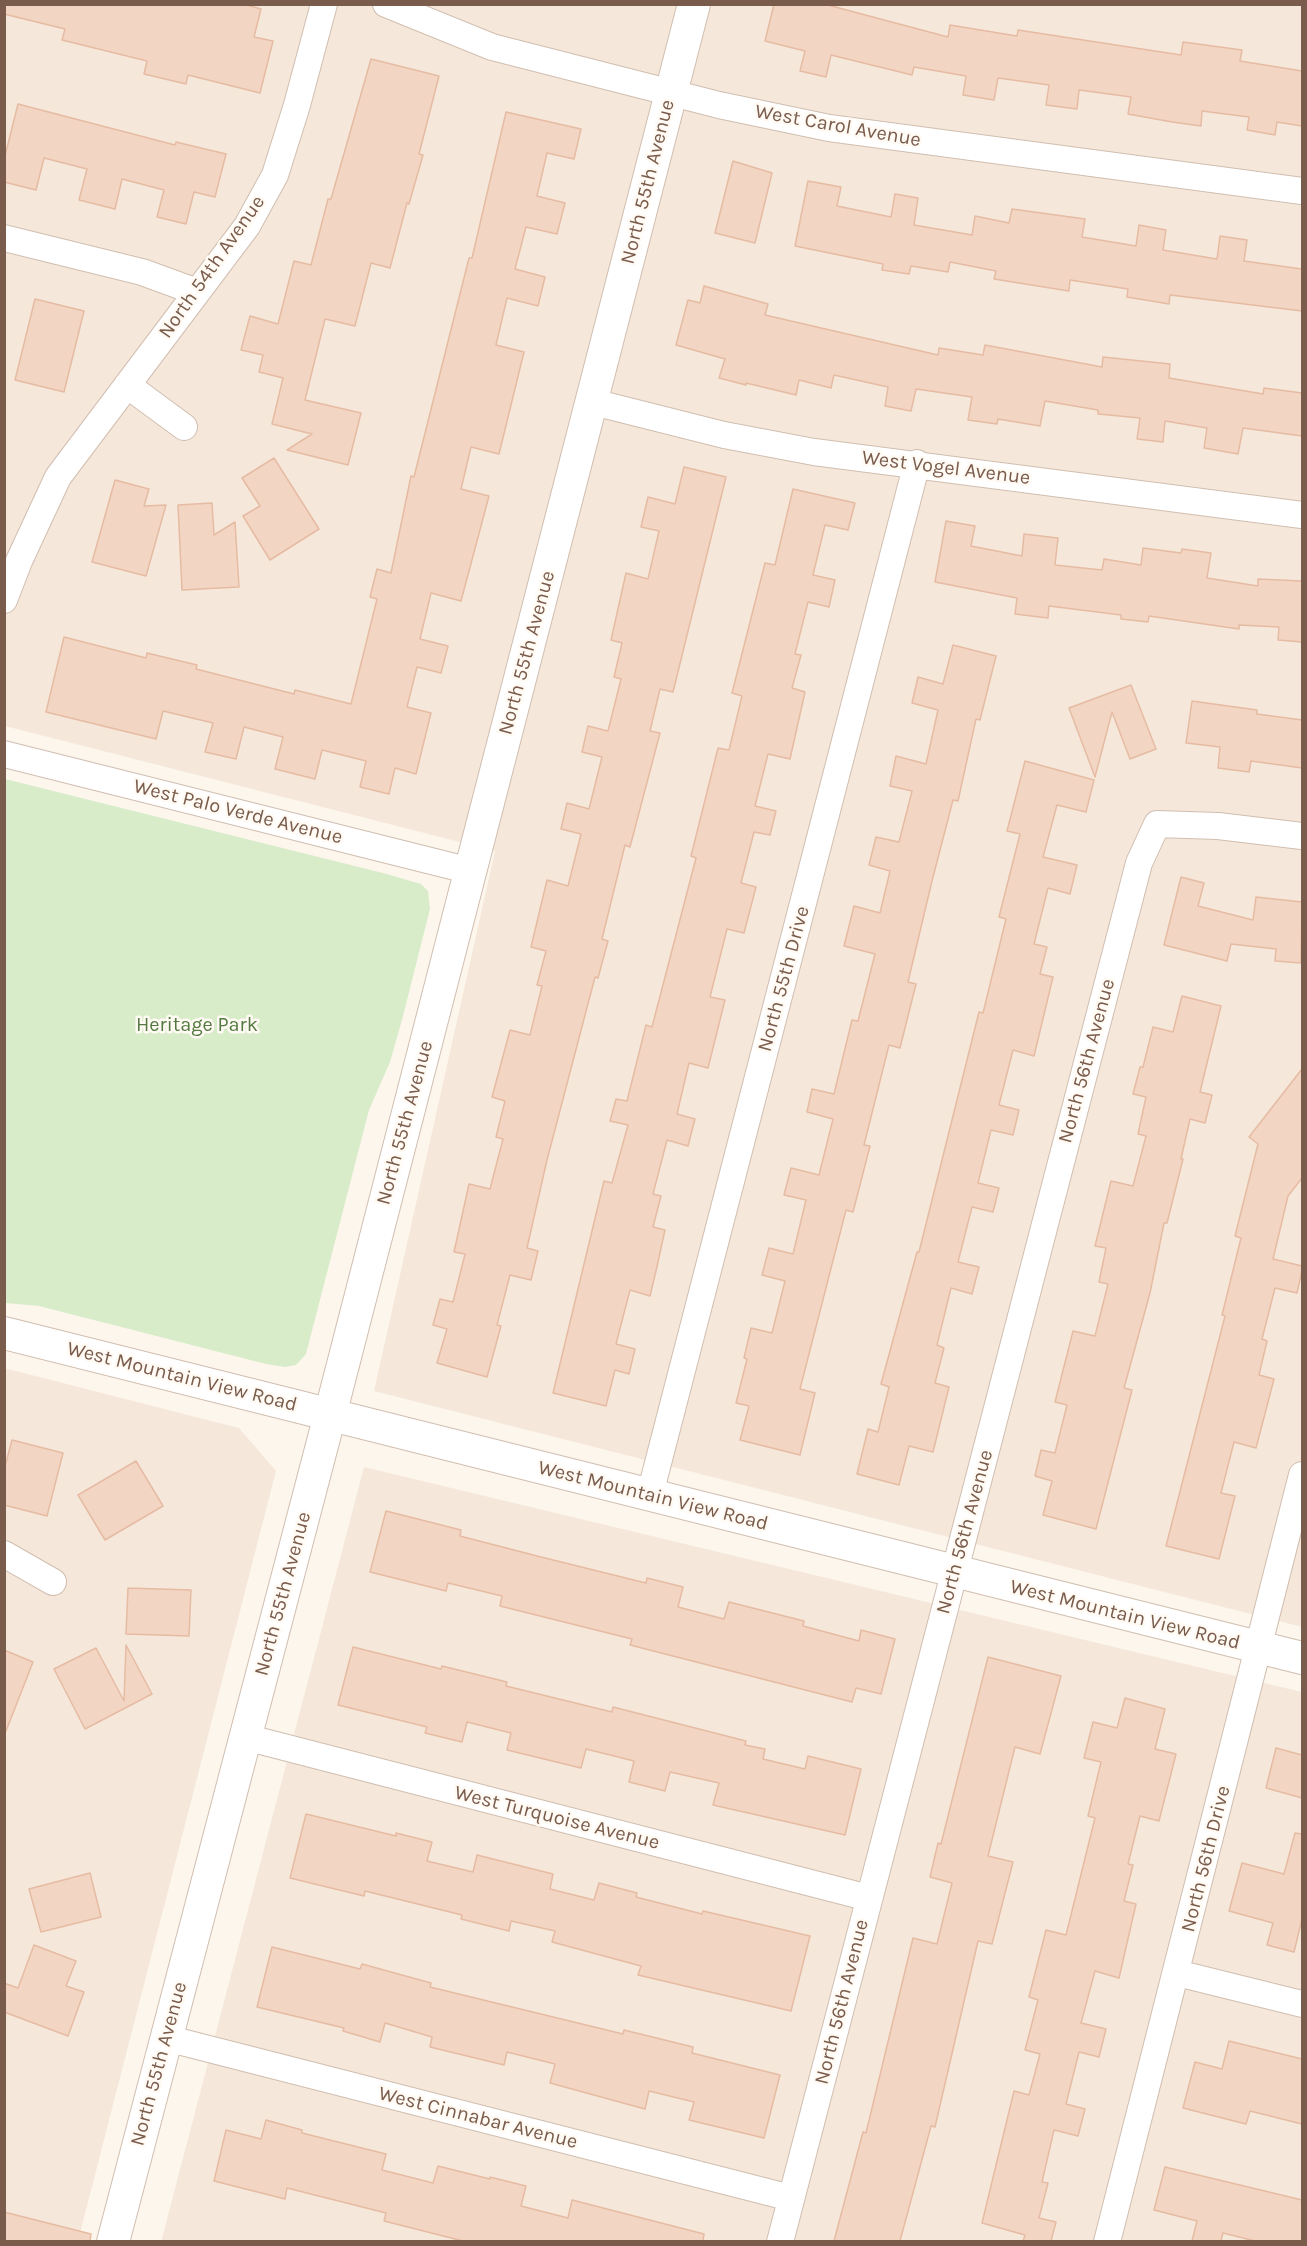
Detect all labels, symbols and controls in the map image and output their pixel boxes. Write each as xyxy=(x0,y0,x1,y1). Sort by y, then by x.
street label: North 55th Avenue xyxy=(616,97,680,267)
street label: West Carol Avenue xyxy=(753,100,923,152)
street label: North 54th Avenue xyxy=(154,191,270,343)
street label: West Vogel Avenue xyxy=(860,446,1032,490)
street label: North 55th Avenue xyxy=(494,568,560,738)
street label: West Palo Verde Avenue xyxy=(131,774,345,850)
street label: North 55th Drive xyxy=(753,904,815,1054)
street label: North 56th Avenue xyxy=(1054,976,1120,1146)
park label: Heritage Park xyxy=(136,1013,258,1037)
street label: North 55th Avenue xyxy=(372,1038,438,1208)
street label: West Mountain View Road xyxy=(64,1337,300,1417)
street label: North 56th Avenue xyxy=(932,1447,998,1617)
street label: West Mountain View Road xyxy=(535,1456,771,1536)
street label: North 55th Avenue xyxy=(250,1509,316,1679)
street label: West Mountain View Road xyxy=(1007,1575,1243,1655)
street label: West Turquoise Avenue xyxy=(452,1781,662,1855)
street label: North 56th Drive xyxy=(1176,1783,1236,1935)
street label: North 56th Avenue xyxy=(810,1917,874,2087)
street label: North 55th Avenue xyxy=(126,1979,192,2149)
street label: West Cinnabar Avenue xyxy=(376,2082,580,2154)

